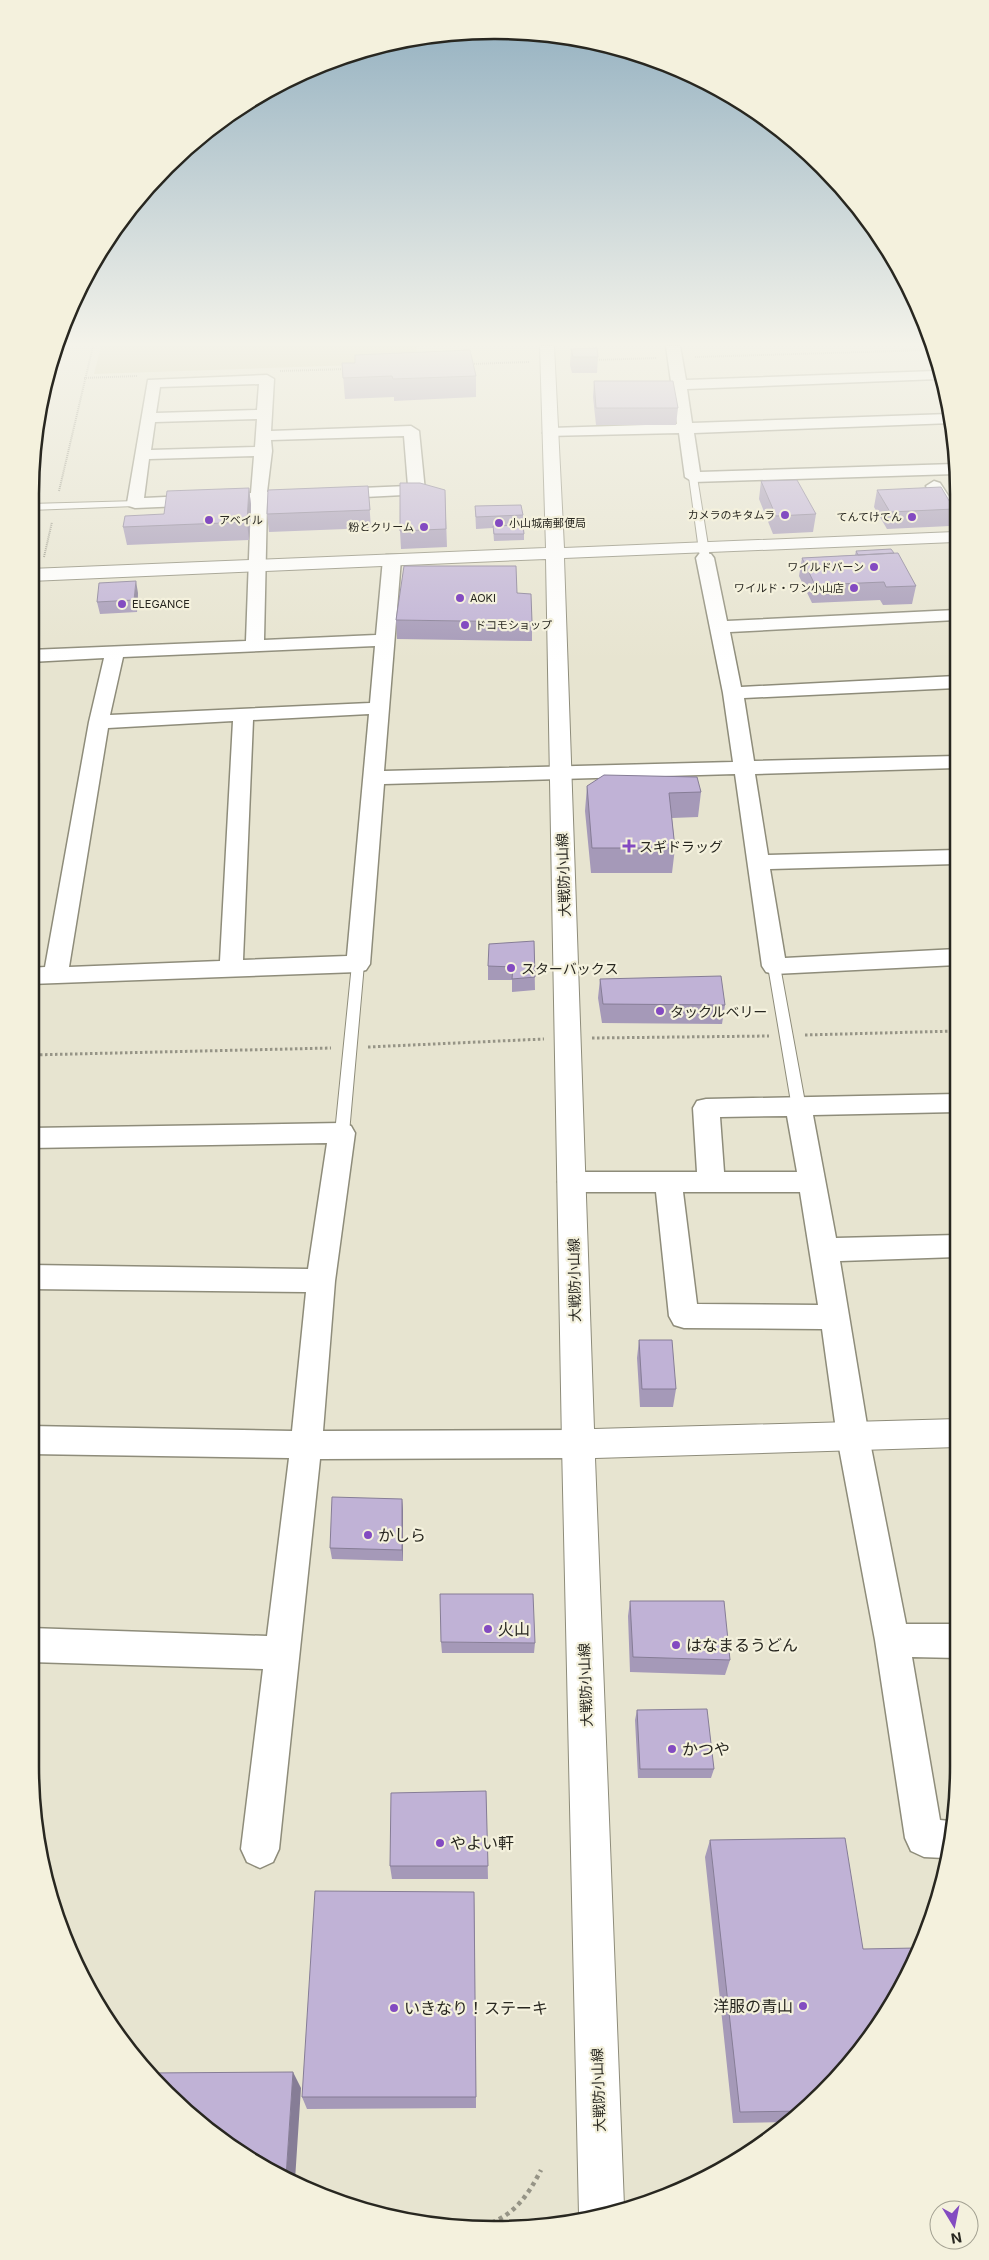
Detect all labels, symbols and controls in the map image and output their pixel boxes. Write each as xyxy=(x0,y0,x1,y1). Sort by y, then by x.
place label: カメラのキタムラ xyxy=(688,508,775,522)
marker: カメラのキタムラ xyxy=(779,509,791,521)
place label: てんてけてん xyxy=(837,510,902,524)
marker: てんてけてん xyxy=(906,511,918,523)
place label: アベイル xyxy=(219,513,263,527)
marker: アベイル xyxy=(203,514,215,526)
place label: 小山城南郵便局 xyxy=(509,516,586,530)
marker: 小山城南郵便局 xyxy=(493,517,505,529)
place label: 粉とクリーム xyxy=(348,520,414,534)
marker: 粉とクリーム xyxy=(418,521,430,533)
place label: ワイルドバーン xyxy=(788,560,864,574)
marker: ワイルドバーン xyxy=(868,561,880,573)
place label: ワイルド・ワン小山店 xyxy=(734,581,844,595)
marker: ワイルド・ワン小山店 xyxy=(848,582,860,594)
place label: AOKI xyxy=(470,591,496,605)
marker: AOKI xyxy=(454,592,466,604)
place label: ELEGANCE xyxy=(132,597,190,611)
marker: ELEGANCE xyxy=(116,598,128,610)
place label: ドコモショップ xyxy=(475,618,552,632)
marker: ドコモショップ xyxy=(459,619,471,631)
street label: 大戦防小山線 xyxy=(553,833,573,917)
place label: スギドラッグ xyxy=(639,838,723,855)
marker: スギドラッグ xyxy=(623,840,635,852)
place label: スターバックス xyxy=(521,960,618,977)
marker: スターバックス xyxy=(505,962,517,974)
place label: タックルベリー xyxy=(670,1003,768,1020)
marker: タックルベリー xyxy=(654,1005,666,1017)
street label: 大戦防小山線 xyxy=(565,1238,583,1322)
place label: かしら xyxy=(378,1525,426,1545)
marker: かしら xyxy=(362,1529,374,1541)
place label: 火山 xyxy=(498,1619,530,1639)
marker: 火山 xyxy=(482,1623,494,1635)
place label: はなまるうどん xyxy=(686,1635,798,1655)
marker: はなまるうどん xyxy=(670,1639,682,1651)
street label: 大戦防小山線 xyxy=(575,1643,595,1727)
place label: かつや xyxy=(682,1739,730,1759)
marker: かつや xyxy=(666,1743,678,1755)
place label: やよい軒 xyxy=(450,1833,514,1853)
marker: やよい軒 xyxy=(434,1837,446,1849)
place label: 洋服の青山 xyxy=(713,1996,793,2016)
place label: いきなり！ステーキ xyxy=(404,1998,548,2018)
marker: 洋服の青山 xyxy=(797,2000,809,2012)
marker: いきなり！ステーキ xyxy=(388,2002,400,2014)
street label: 大戦防小山線 xyxy=(588,2048,608,2132)
north arrow xyxy=(929,2200,979,2250)
text: N xyxy=(950,2229,963,2248)

